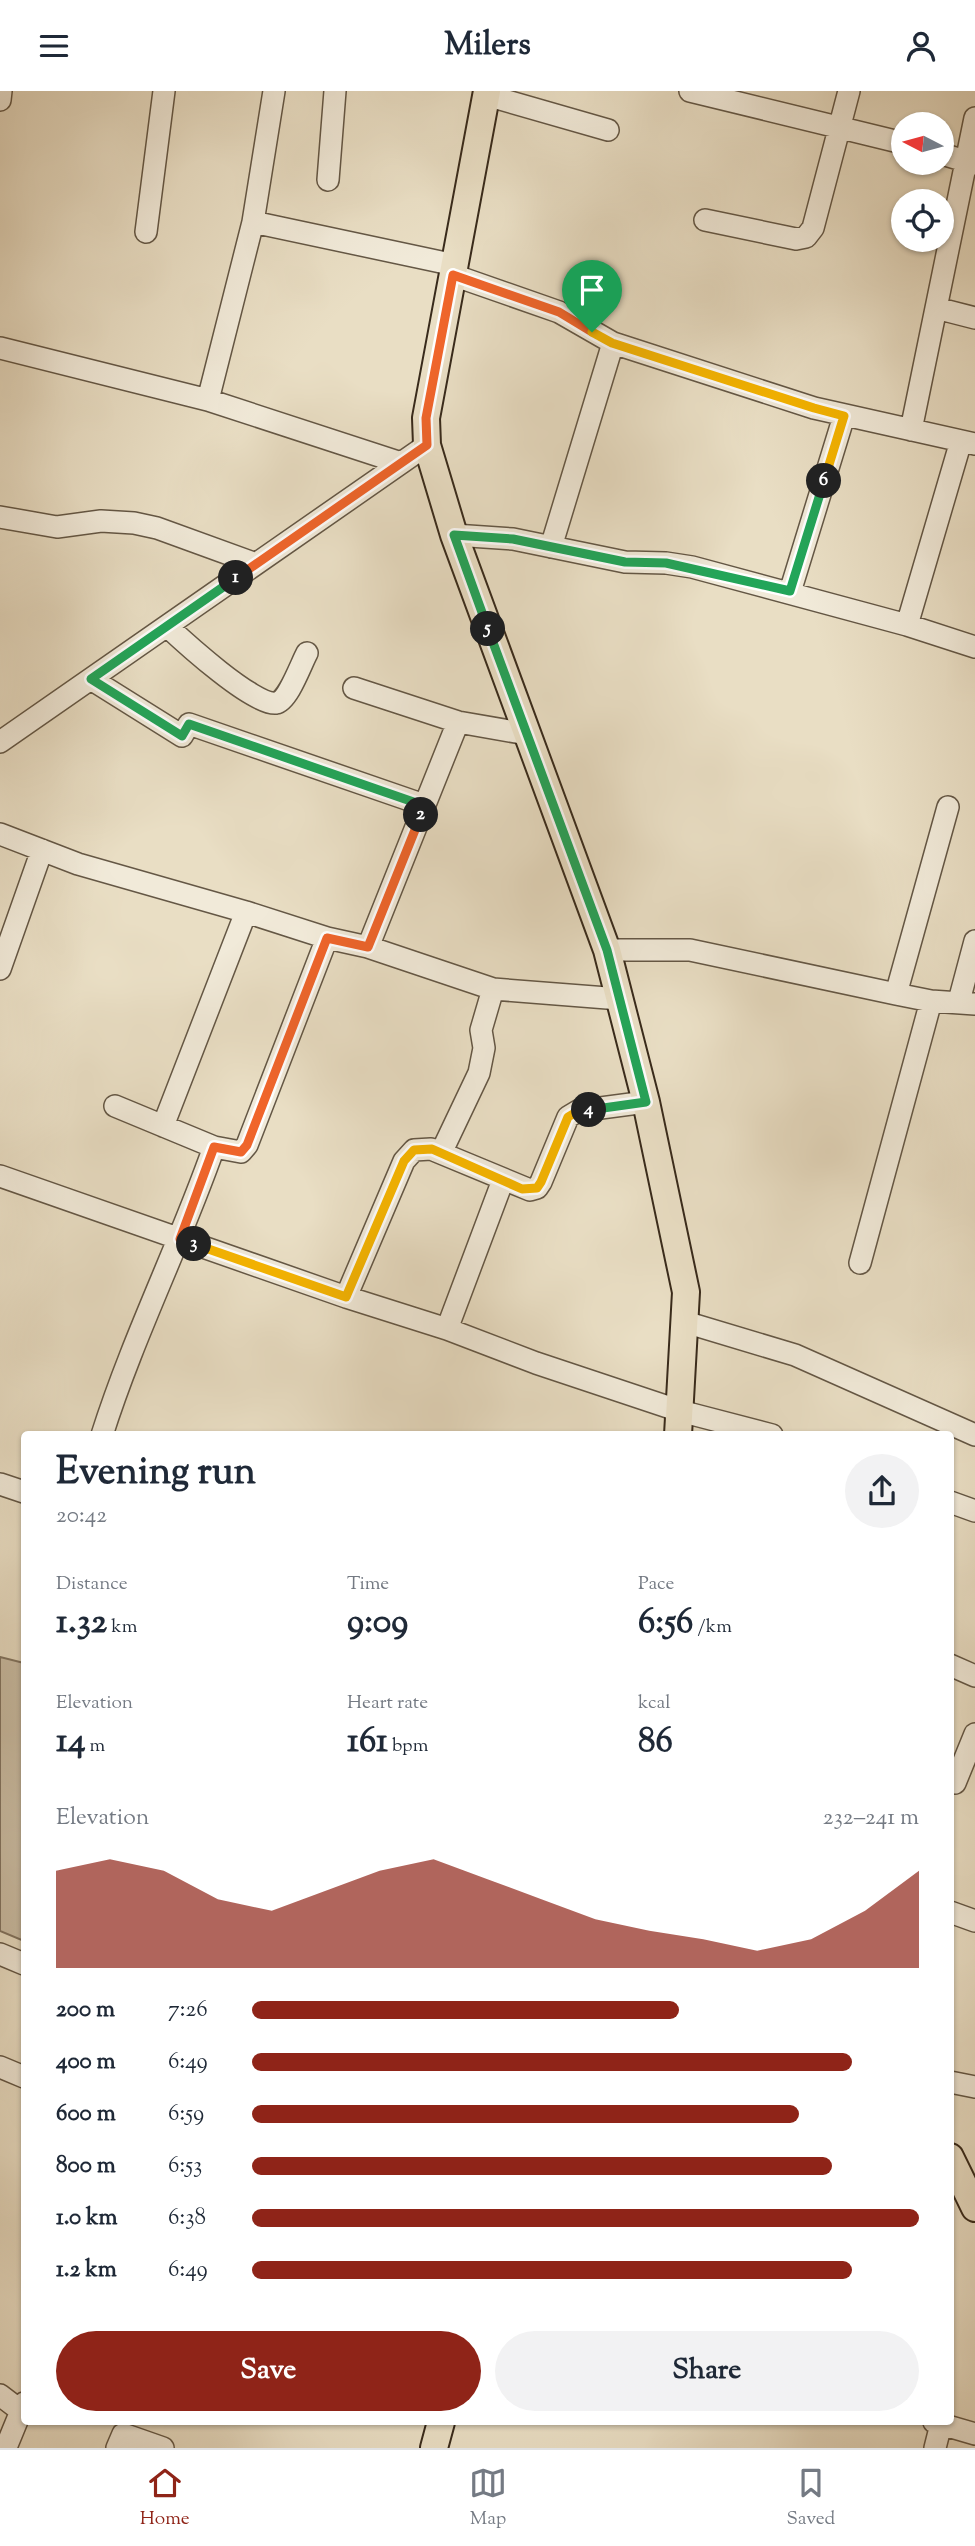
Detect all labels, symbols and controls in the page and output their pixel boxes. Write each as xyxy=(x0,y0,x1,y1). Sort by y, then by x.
text: Milers xyxy=(444,23,531,69)
icon: menu xyxy=(35,27,73,65)
icon: person xyxy=(902,27,940,65)
north arrow xyxy=(891,112,954,175)
map controls xyxy=(891,112,954,252)
button: locate xyxy=(891,189,954,252)
pin xyxy=(562,260,622,332)
icon: arrive xyxy=(573,271,611,309)
pin: 6 xyxy=(806,463,842,499)
text: 6 xyxy=(819,467,828,494)
pin: 1 xyxy=(218,561,254,595)
text: 1 xyxy=(232,564,239,591)
pin: 5 xyxy=(470,611,505,647)
text: 5 xyxy=(484,615,491,642)
pin: 2 xyxy=(404,797,438,833)
text: 2 xyxy=(416,801,425,828)
pin: 4 xyxy=(572,1093,606,1127)
text: 4 xyxy=(584,1096,593,1123)
pin: 3 xyxy=(176,1227,212,1261)
text: 3 xyxy=(190,1230,197,1257)
text: Evening run xyxy=(56,1447,256,1501)
button: share xyxy=(845,1454,919,1528)
text: 20:42 xyxy=(56,1500,107,1533)
text: Distance xyxy=(56,1571,128,1598)
text: Time xyxy=(347,1571,389,1598)
text: Pace xyxy=(638,1571,674,1598)
text: 1.32 xyxy=(56,1598,107,1649)
text: 9:09 xyxy=(347,1598,408,1649)
text: 6:56 xyxy=(638,1598,694,1649)
text: km xyxy=(107,1614,137,1641)
text: /km xyxy=(694,1614,732,1641)
text: Elevation xyxy=(56,1690,133,1717)
text: Heart rate xyxy=(347,1690,428,1717)
text: kcal xyxy=(638,1690,671,1717)
text: 14 xyxy=(56,1717,86,1768)
text: 161 xyxy=(347,1717,388,1768)
text: 86 xyxy=(638,1717,673,1768)
text: m xyxy=(86,1733,105,1760)
text: bpm xyxy=(388,1733,428,1760)
text: Elevation xyxy=(56,1802,149,1835)
text: 232–241 m xyxy=(823,1802,919,1835)
text: 200 m xyxy=(56,1994,115,2027)
text: 7:26 xyxy=(168,1994,208,2027)
text: 400 m xyxy=(56,2046,116,2079)
text: 6:49 xyxy=(168,2046,208,2079)
text: 600 m xyxy=(56,2098,116,2131)
text: 6:59 xyxy=(168,2098,204,2131)
text: 800 m xyxy=(56,2150,116,2183)
text: 6:53 xyxy=(168,2150,202,2183)
text: 1.0 km xyxy=(56,2202,118,2235)
text: 6:38 xyxy=(168,2202,206,2235)
text: 1.2 km xyxy=(56,2254,117,2287)
text: 6:49 xyxy=(168,2254,208,2287)
button: Save xyxy=(56,2331,481,2411)
button: Share xyxy=(495,2331,919,2411)
tab: Home xyxy=(140,2464,190,2533)
tab: Map xyxy=(469,2464,507,2533)
tab: Saved xyxy=(786,2464,835,2533)

